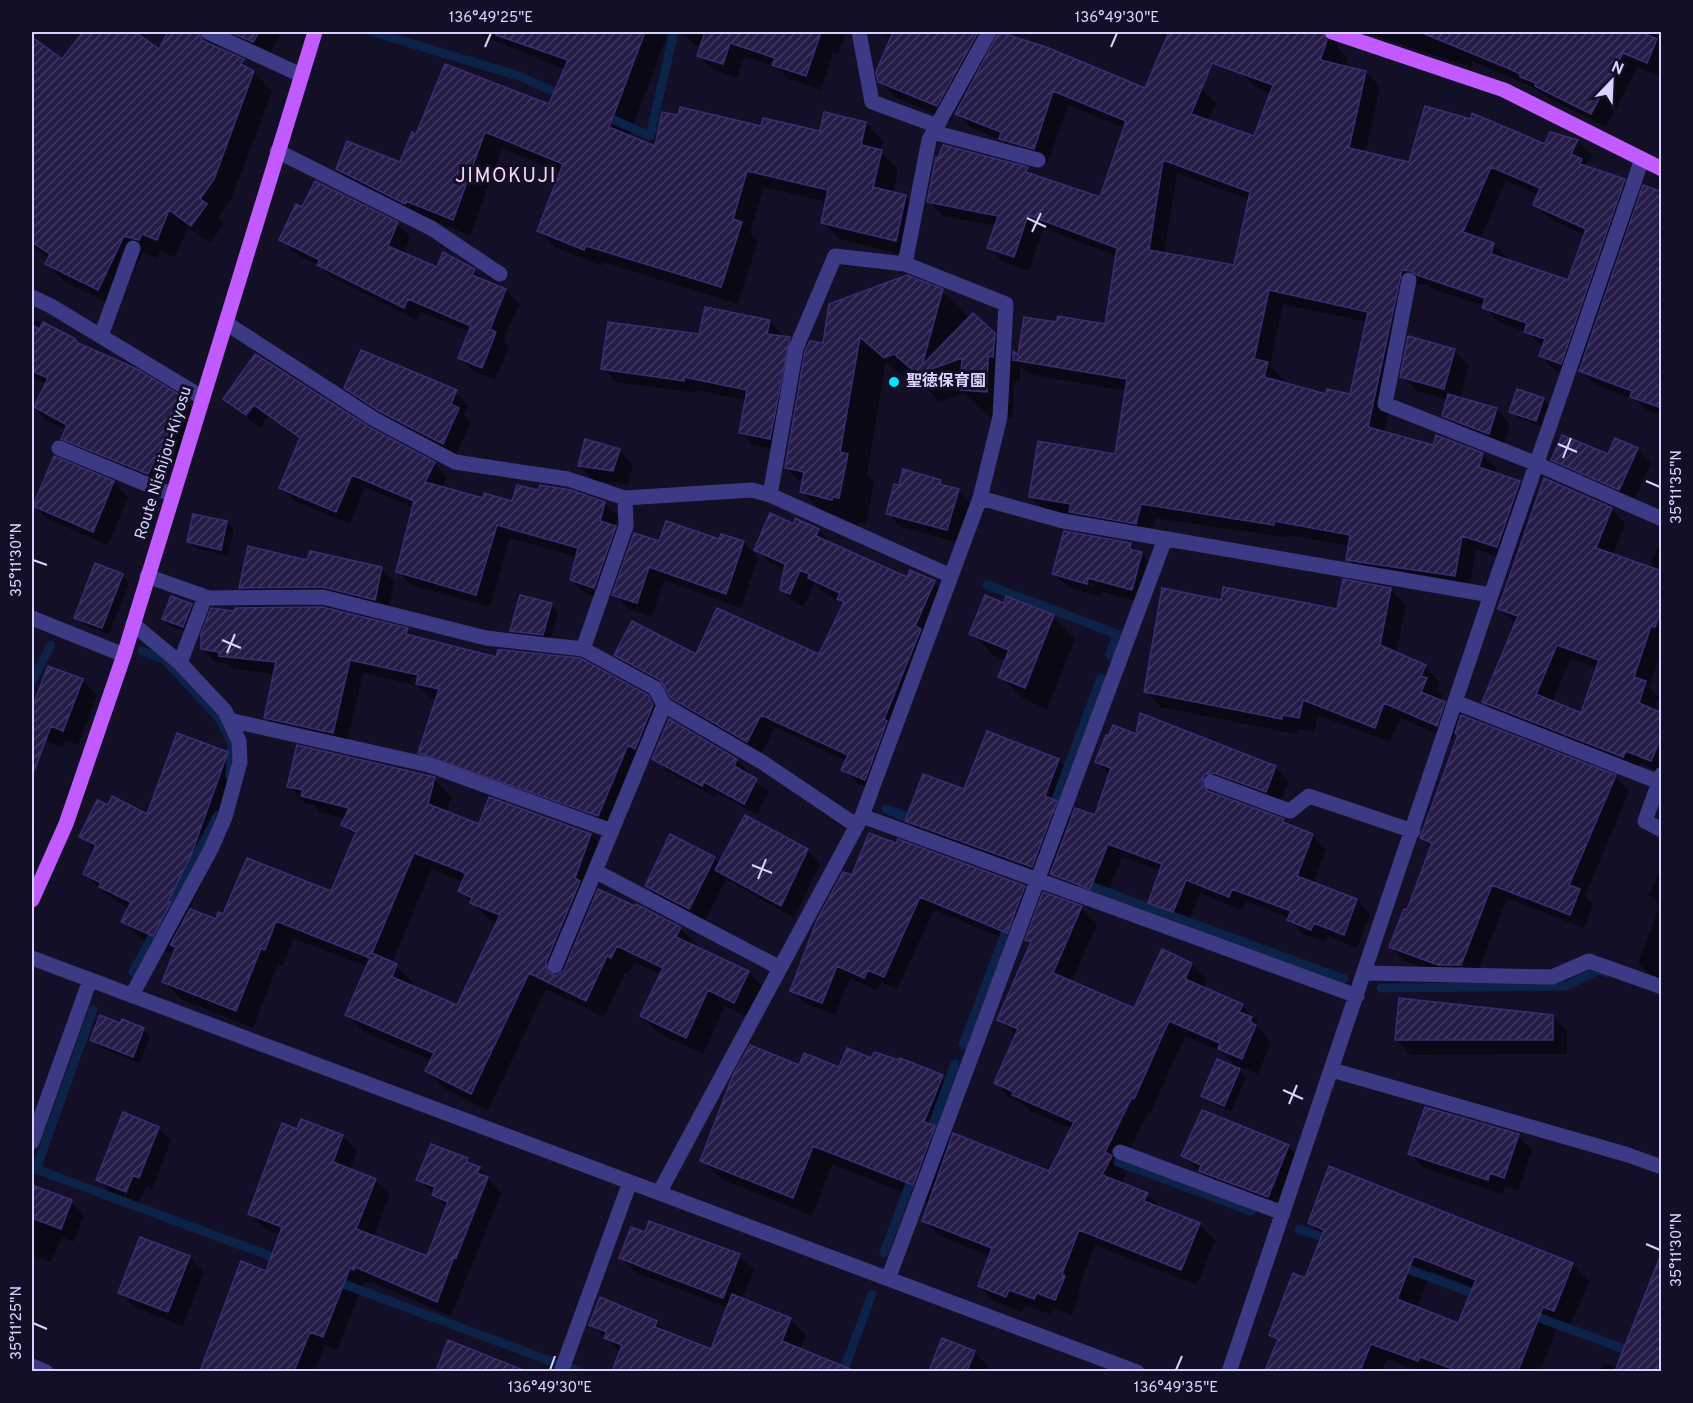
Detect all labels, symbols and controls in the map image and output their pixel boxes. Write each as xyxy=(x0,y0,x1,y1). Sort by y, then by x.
text: 136°49'25"E xyxy=(449,9,533,28)
text: 136°49'30"E xyxy=(1075,9,1159,28)
north arrow xyxy=(1582,51,1642,111)
text: N xyxy=(1608,58,1626,80)
district label: JIMOKUJI xyxy=(455,164,557,190)
place label: 聖徳保育園 xyxy=(906,372,986,392)
marker: 聖徳保育園 xyxy=(887,375,901,389)
street label: Route Nishijou-Kiyosu xyxy=(131,384,197,542)
text: 35°11'35"N xyxy=(1668,450,1687,524)
text: 35°11'30"N xyxy=(8,523,27,597)
text: 35°11'30"N xyxy=(1668,1213,1687,1287)
text: 35°11'25"N xyxy=(8,1286,27,1360)
text: 136°49'30"E xyxy=(508,1379,592,1398)
text: 136°49'35"E xyxy=(1134,1379,1218,1398)

